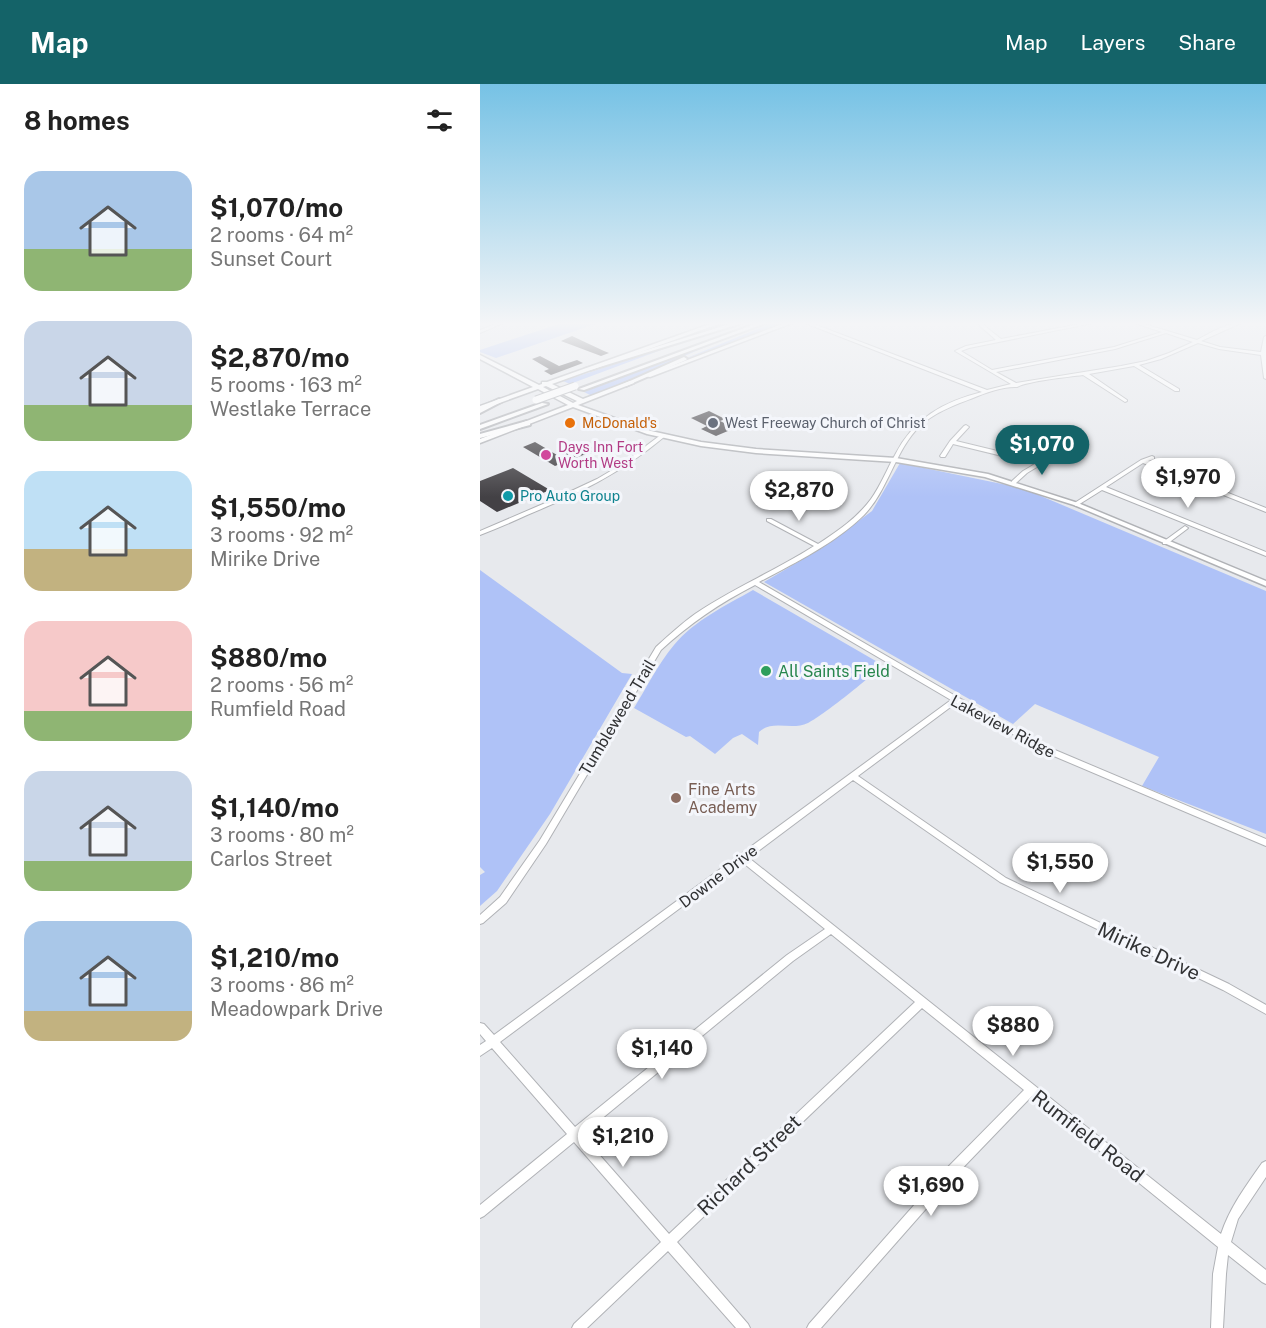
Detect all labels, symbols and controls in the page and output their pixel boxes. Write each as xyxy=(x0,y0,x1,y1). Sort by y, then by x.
text: Map xyxy=(30,26,89,59)
text: Map xyxy=(1005,30,1048,55)
text: Layers xyxy=(1081,30,1145,55)
text: Share xyxy=(1178,30,1236,55)
icon: filters xyxy=(423,104,456,137)
text: 8 homes xyxy=(24,105,130,136)
text: $1,070/mo xyxy=(210,192,343,223)
icon: home xyxy=(72,195,144,267)
text: 2 rooms · 64 m² xyxy=(210,223,353,247)
text: Sunset Court xyxy=(210,247,332,271)
text: $2,870/mo xyxy=(210,342,349,373)
icon: home xyxy=(72,345,144,417)
text: 5 rooms · 163 m² xyxy=(210,373,362,397)
text: Westlake Terrace xyxy=(210,397,371,421)
place label: McDonald's xyxy=(582,415,657,431)
place label: West Freeway Church of Christ xyxy=(725,415,926,431)
marker: McDonald's xyxy=(563,416,577,430)
marker: West Freeway Church of Christ xyxy=(706,416,720,430)
pin: $1,070 xyxy=(993,425,1091,476)
text: $1,070 xyxy=(1009,432,1075,456)
place label: Days Inn Fort Worth West xyxy=(558,439,643,471)
marker: Days Inn Fort Worth West xyxy=(539,448,553,462)
pin: $1,970 xyxy=(1139,458,1237,509)
text: $1,970 xyxy=(1155,465,1221,489)
pin: $2,870 xyxy=(750,471,848,522)
text: $2,870 xyxy=(764,478,834,502)
place label: Pro Auto Group xyxy=(520,488,620,504)
marker: Pro Auto Group xyxy=(501,489,515,503)
text: $1,550/mo xyxy=(210,492,346,523)
icon: home xyxy=(72,495,144,567)
text: 3 rooms · 92 m² xyxy=(210,523,353,547)
text: Mirike Drive xyxy=(210,547,320,571)
text: $880/mo xyxy=(210,642,327,673)
icon: home xyxy=(72,645,144,717)
street label: Tumbleweed Trail xyxy=(575,656,659,778)
place label: All Saints Field xyxy=(778,662,890,681)
marker: All Saints Field xyxy=(759,664,773,678)
text: 2 rooms · 56 m² xyxy=(210,673,353,697)
street label: Lakeview Ridge xyxy=(947,691,1058,762)
text: Rumfield Road xyxy=(210,697,346,721)
place label: Fine Arts Academy xyxy=(688,780,758,817)
marker: Fine Arts Academy xyxy=(669,791,683,805)
text: $1,140/mo xyxy=(210,792,339,823)
icon: home xyxy=(72,795,144,867)
text: 3 rooms · 80 m² xyxy=(210,823,354,847)
street label: Downe Drive xyxy=(675,841,761,912)
pin: $1,550 xyxy=(1011,843,1109,894)
text: Carlos Street xyxy=(210,847,333,871)
text: $1,550 xyxy=(1026,850,1094,874)
street label: Mirike Drive xyxy=(1094,917,1204,985)
text: $1,210/mo xyxy=(210,942,339,973)
icon: home xyxy=(72,945,144,1017)
text: 3 rooms · 86 m² xyxy=(210,973,354,997)
text: Meadowpark Drive xyxy=(210,997,383,1021)
pin: $880 xyxy=(977,1006,1049,1057)
text: $880 xyxy=(986,1013,1040,1037)
pin: $1,140 xyxy=(613,1029,711,1080)
text: $1,140 xyxy=(631,1036,693,1060)
street label: Rumfield Road xyxy=(1027,1085,1149,1187)
street label: Richard Street xyxy=(692,1110,806,1220)
pin: $1,210 xyxy=(574,1117,672,1168)
text: $1,210 xyxy=(592,1124,654,1148)
pin: $1,690 xyxy=(882,1166,980,1217)
text: $1,690 xyxy=(898,1173,964,1197)

